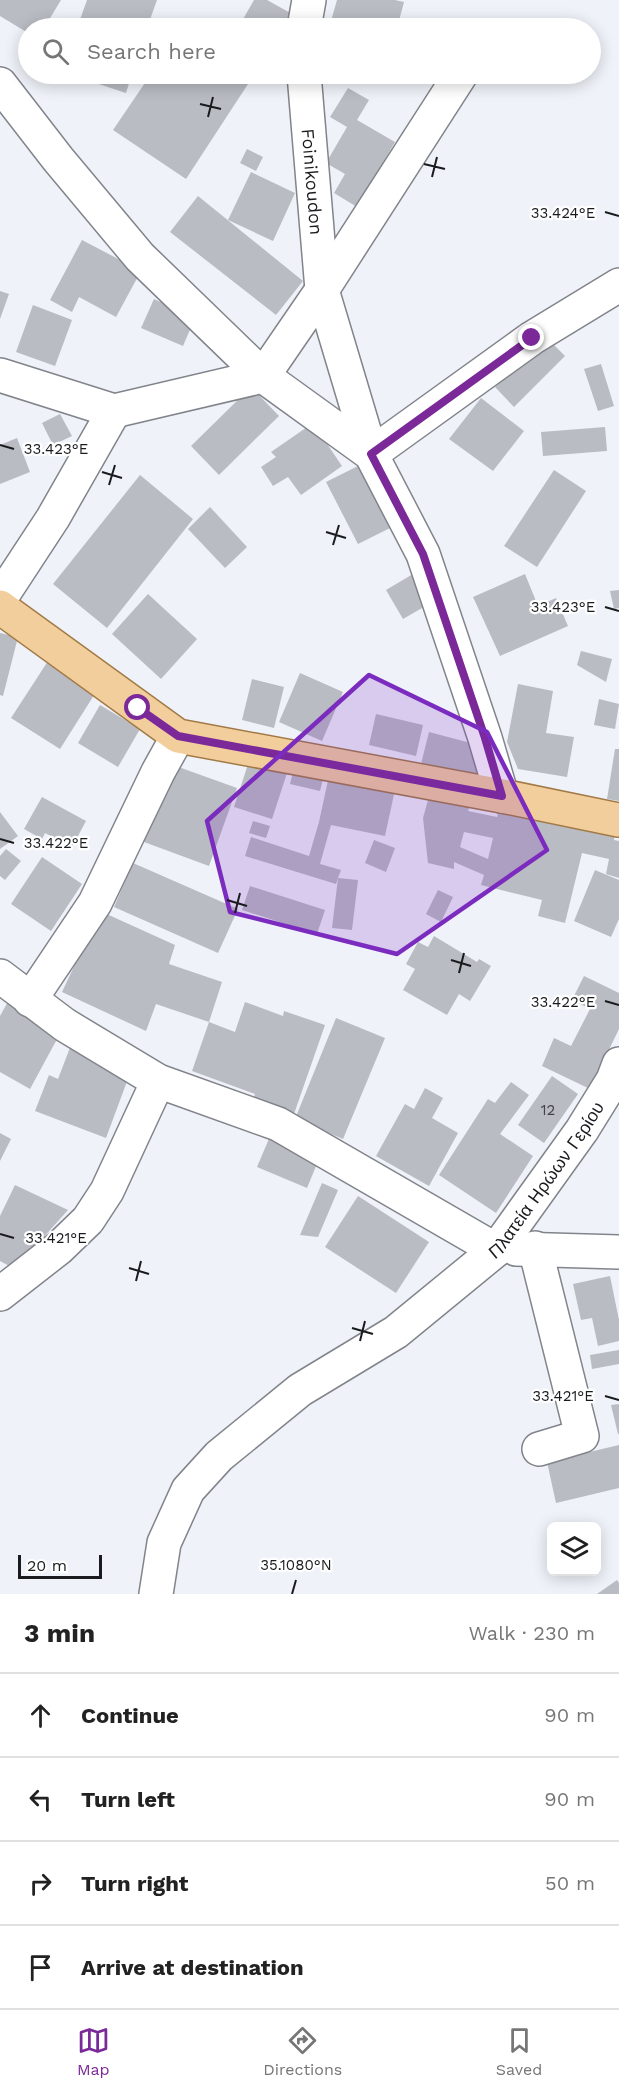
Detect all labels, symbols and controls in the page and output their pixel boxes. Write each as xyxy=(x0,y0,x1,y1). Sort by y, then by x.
search box xyxy=(18,18,601,84)
icon: search xyxy=(39,35,72,68)
text: Search here xyxy=(87,39,216,64)
street label: Foinikoudon xyxy=(298,128,328,236)
text: 33.424°E xyxy=(531,204,595,222)
route end xyxy=(518,324,544,350)
text: 33.423°E xyxy=(24,440,88,458)
text: 33.423°E xyxy=(531,598,595,616)
route start xyxy=(124,694,150,720)
text: 33.422°E xyxy=(24,834,88,852)
text: 33.422°E xyxy=(531,993,595,1011)
street label: Πλατεία Ηρώων Γερίου xyxy=(484,1097,608,1263)
house number: 12 xyxy=(541,1101,555,1119)
text: 33.421°E xyxy=(25,1229,87,1247)
text: 33.421°E xyxy=(532,1387,594,1405)
map controls xyxy=(547,1522,601,1576)
button: layers xyxy=(547,1522,601,1576)
scale bar xyxy=(18,1552,102,1580)
text: 20 m xyxy=(27,1556,67,1575)
text: 35.1080°N xyxy=(260,1556,332,1574)
text: 3 min xyxy=(24,1618,95,1648)
text: Walk · 230 m xyxy=(468,1621,595,1645)
icon: ahead xyxy=(24,1699,57,1732)
text: Continue xyxy=(81,1703,179,1728)
text: 90 m xyxy=(544,1703,595,1727)
icon: left xyxy=(24,1783,57,1816)
text: Turn left xyxy=(81,1787,175,1812)
text: 90 m xyxy=(544,1787,595,1811)
icon: right xyxy=(24,1867,57,1900)
text: Turn right xyxy=(81,1871,188,1896)
text: 50 m xyxy=(545,1871,595,1895)
icon: arrive xyxy=(24,1951,57,1984)
text: Arrive at destination xyxy=(81,1955,304,1980)
tab: Map xyxy=(77,2024,110,2079)
tab: Directions xyxy=(263,2024,342,2079)
tab: Saved xyxy=(496,2024,542,2079)

